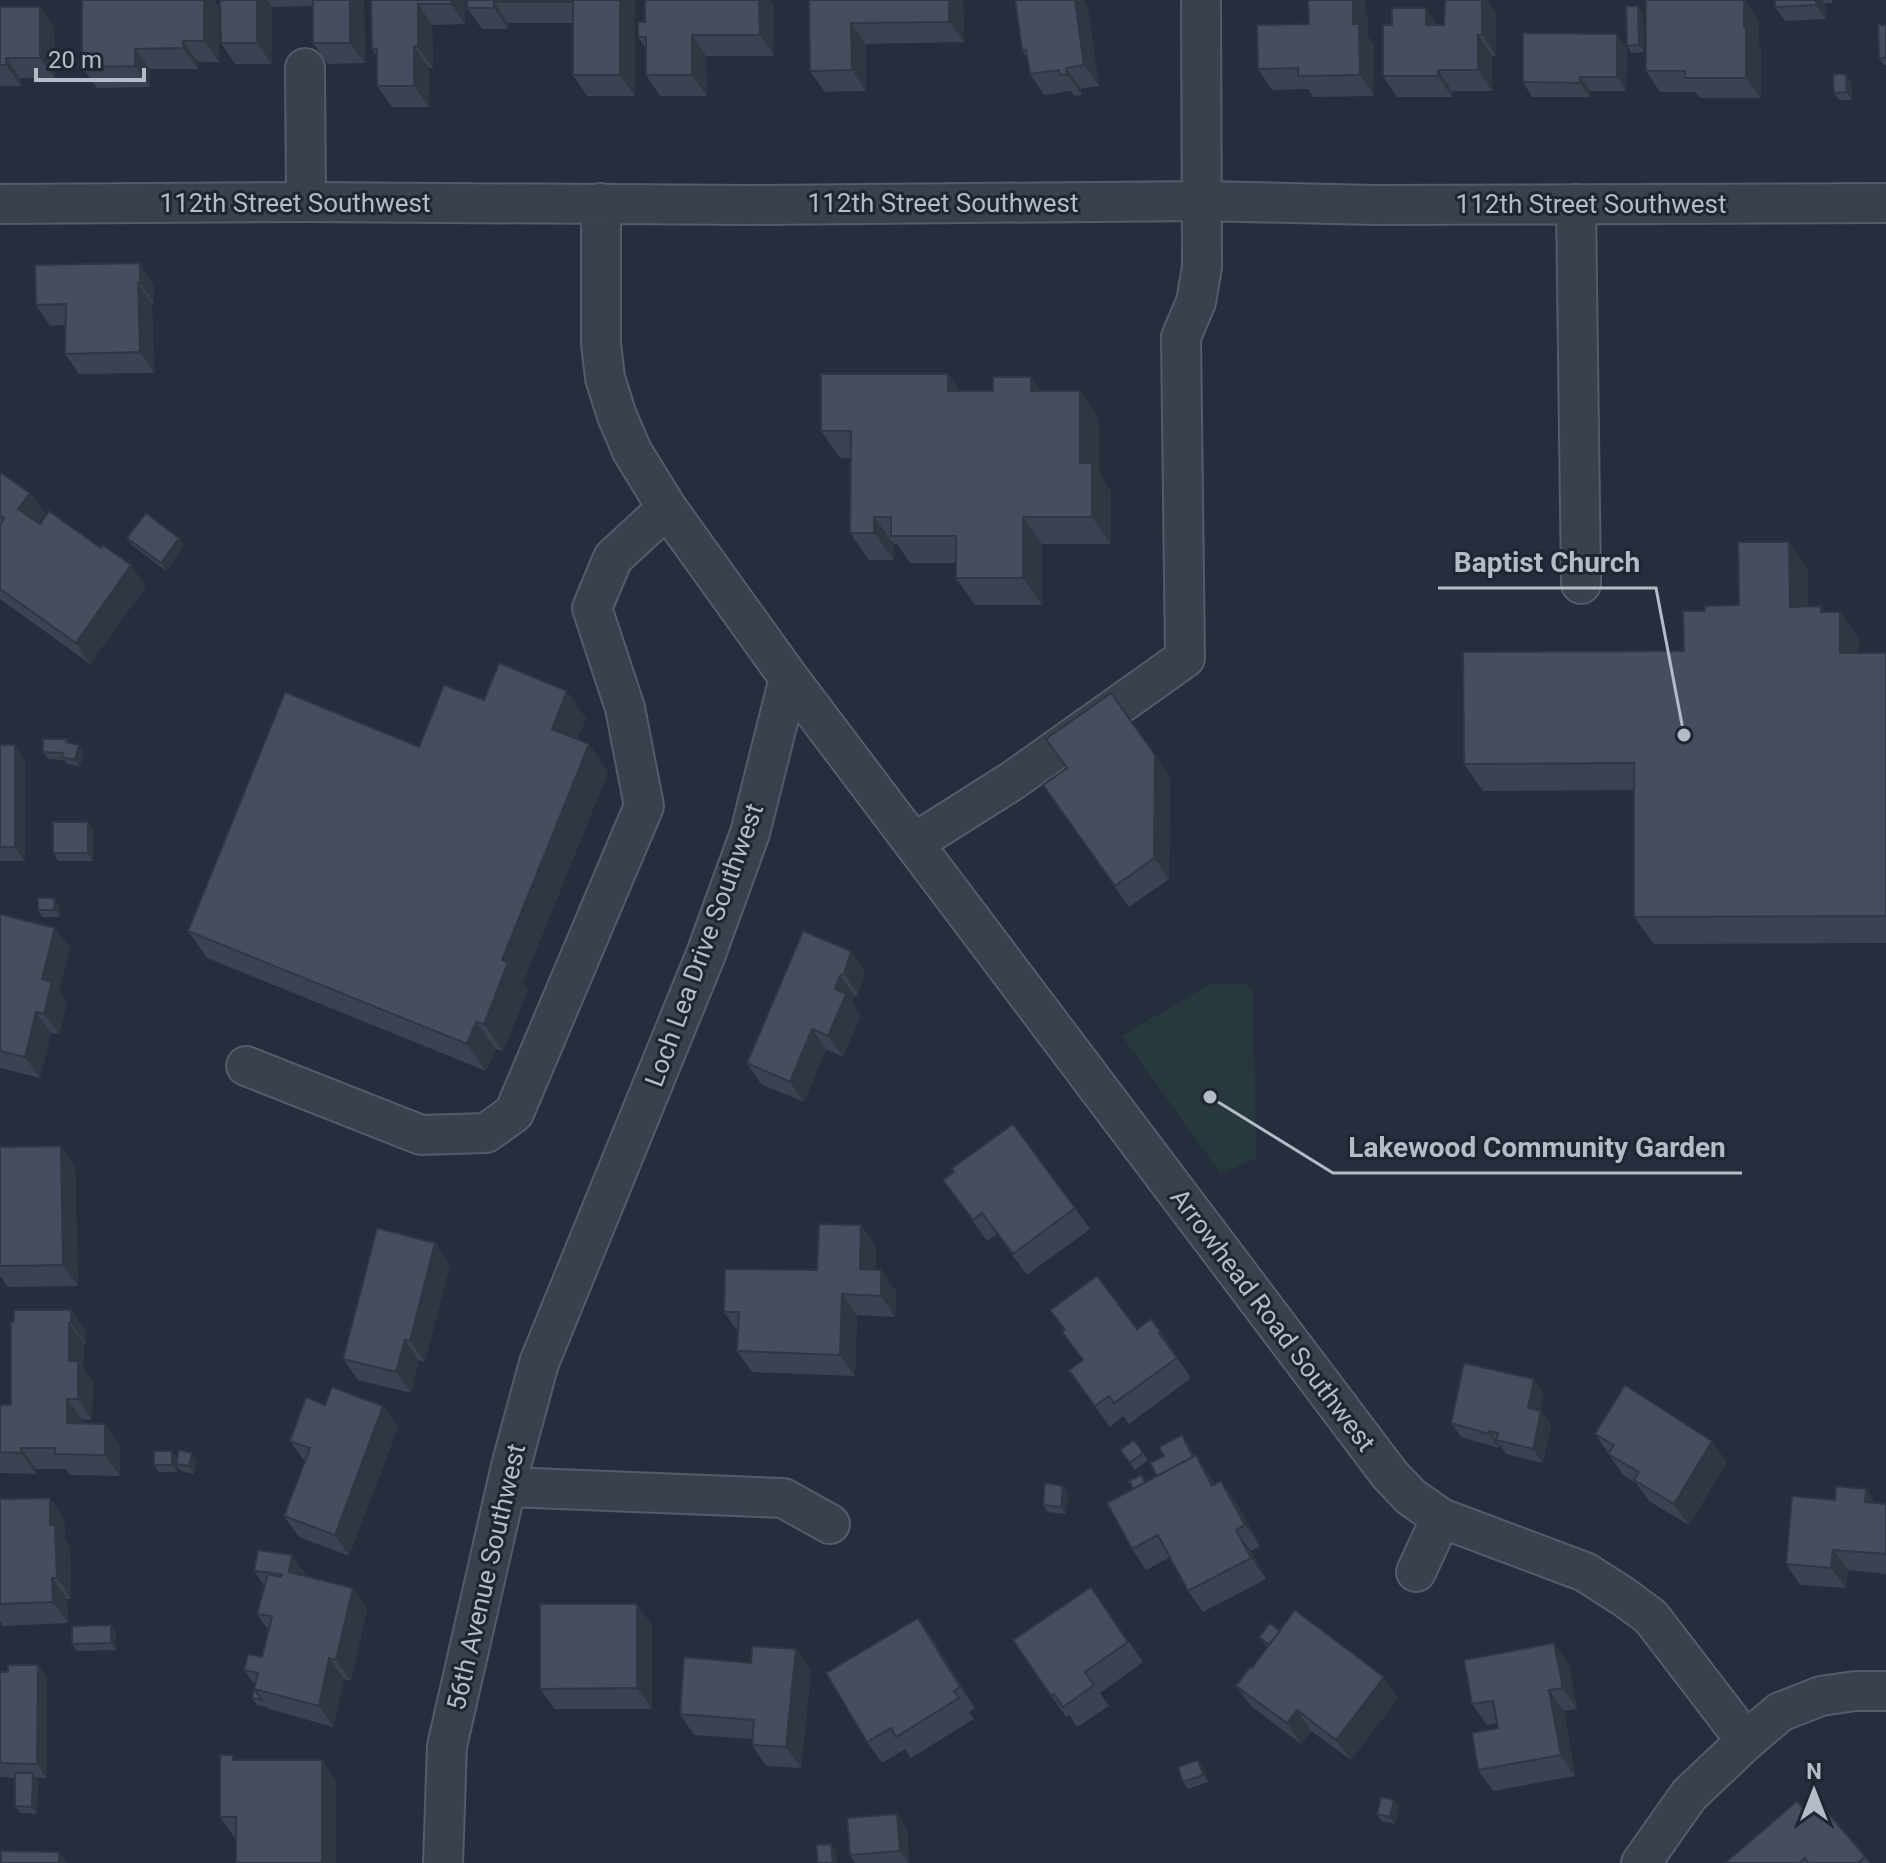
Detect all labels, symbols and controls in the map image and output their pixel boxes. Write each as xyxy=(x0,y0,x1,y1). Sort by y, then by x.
scale bar xyxy=(36,32,144,82)
text: 20 m xyxy=(48,46,102,74)
street label: 112th Street Southwest xyxy=(160,188,430,218)
street label: 112th Street Southwest xyxy=(808,188,1078,218)
street label: 112th Street Southwest xyxy=(1456,189,1726,219)
callout: Baptist Church xyxy=(1438,536,1656,588)
text: Baptist Church xyxy=(1454,546,1640,579)
street label: Loch Lea Drive Southwest xyxy=(639,799,769,1091)
callout: Lakewood Community Garden xyxy=(1333,1121,1742,1173)
text: Lakewood Community Garden xyxy=(1348,1131,1726,1164)
street label: Arrowhead Road Southwest xyxy=(1164,1183,1382,1457)
street label: 56th Avenue Southwest xyxy=(441,1441,531,1713)
north arrow xyxy=(1774,1751,1854,1831)
text: N xyxy=(1806,1759,1822,1784)

